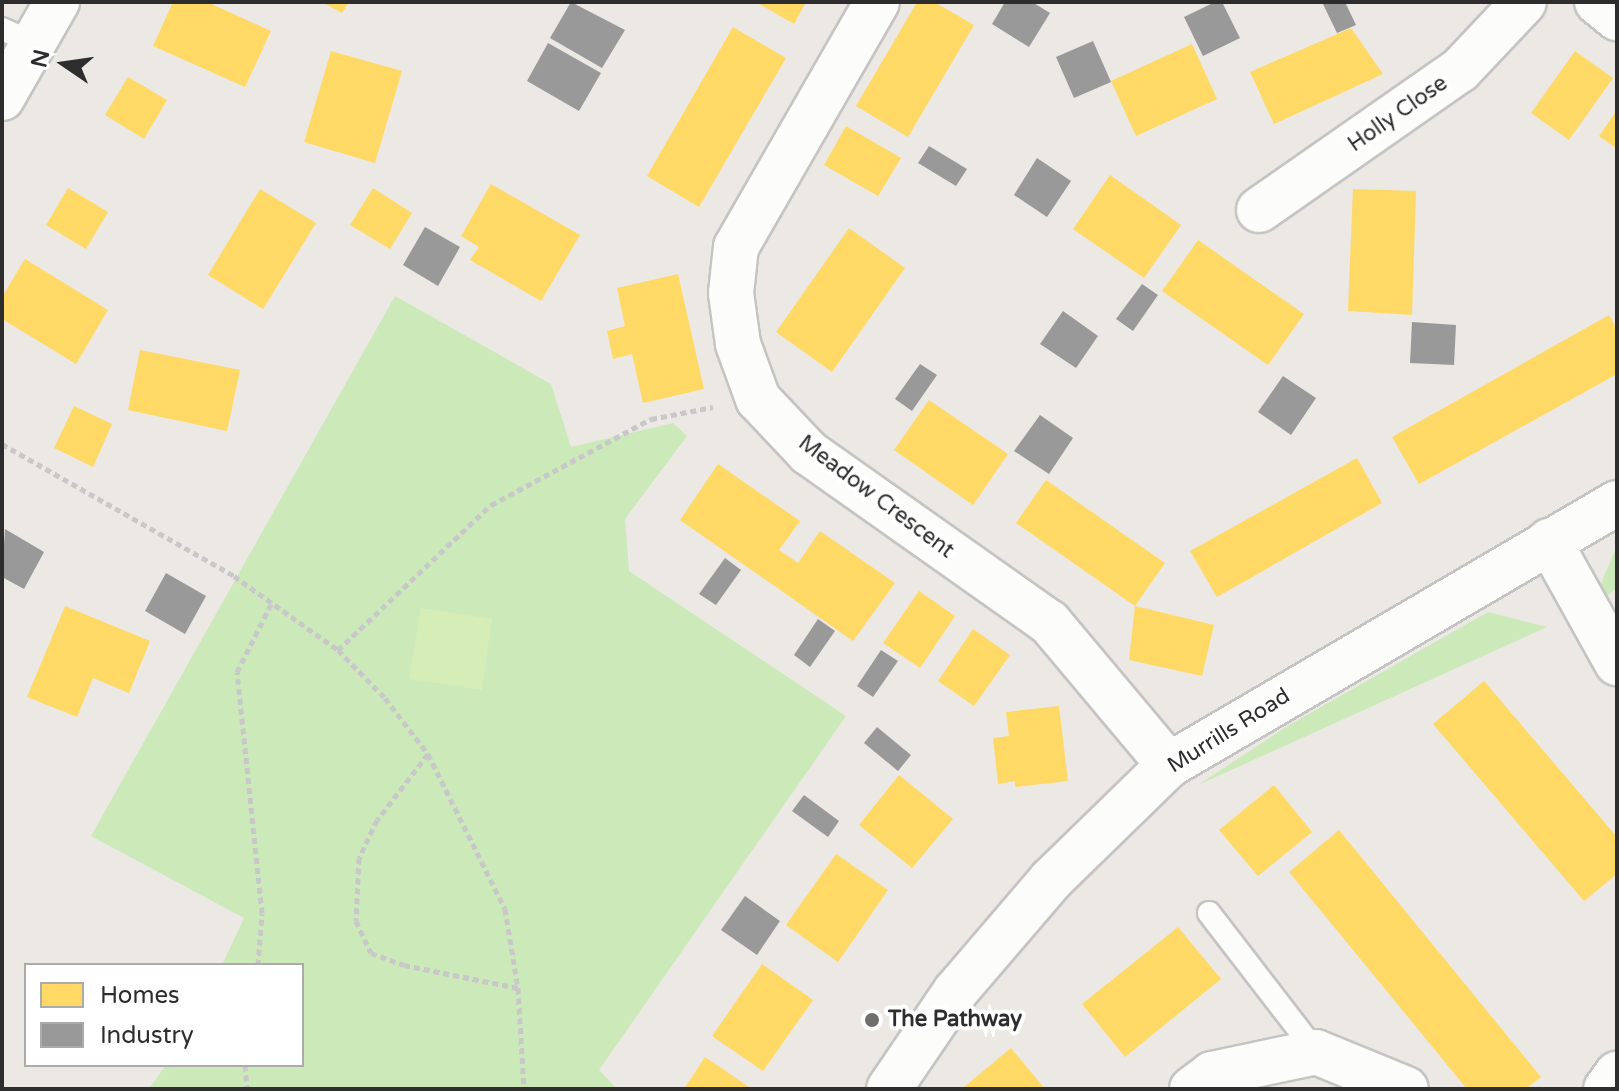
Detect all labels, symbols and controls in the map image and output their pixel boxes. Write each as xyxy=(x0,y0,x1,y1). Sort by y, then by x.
north arrow xyxy=(24,24,104,104)
text: N xyxy=(26,47,55,70)
street label: Holly Close xyxy=(1343,70,1453,158)
street label: Meadow Crescent xyxy=(793,430,959,564)
street label: Murrills Road xyxy=(1163,683,1295,779)
legend xyxy=(24,963,304,1067)
text: Homes xyxy=(100,981,180,1010)
place label: The Pathway xyxy=(888,1007,1022,1033)
marker: The Pathway xyxy=(863,1011,881,1029)
text: Industry xyxy=(100,1021,194,1050)

